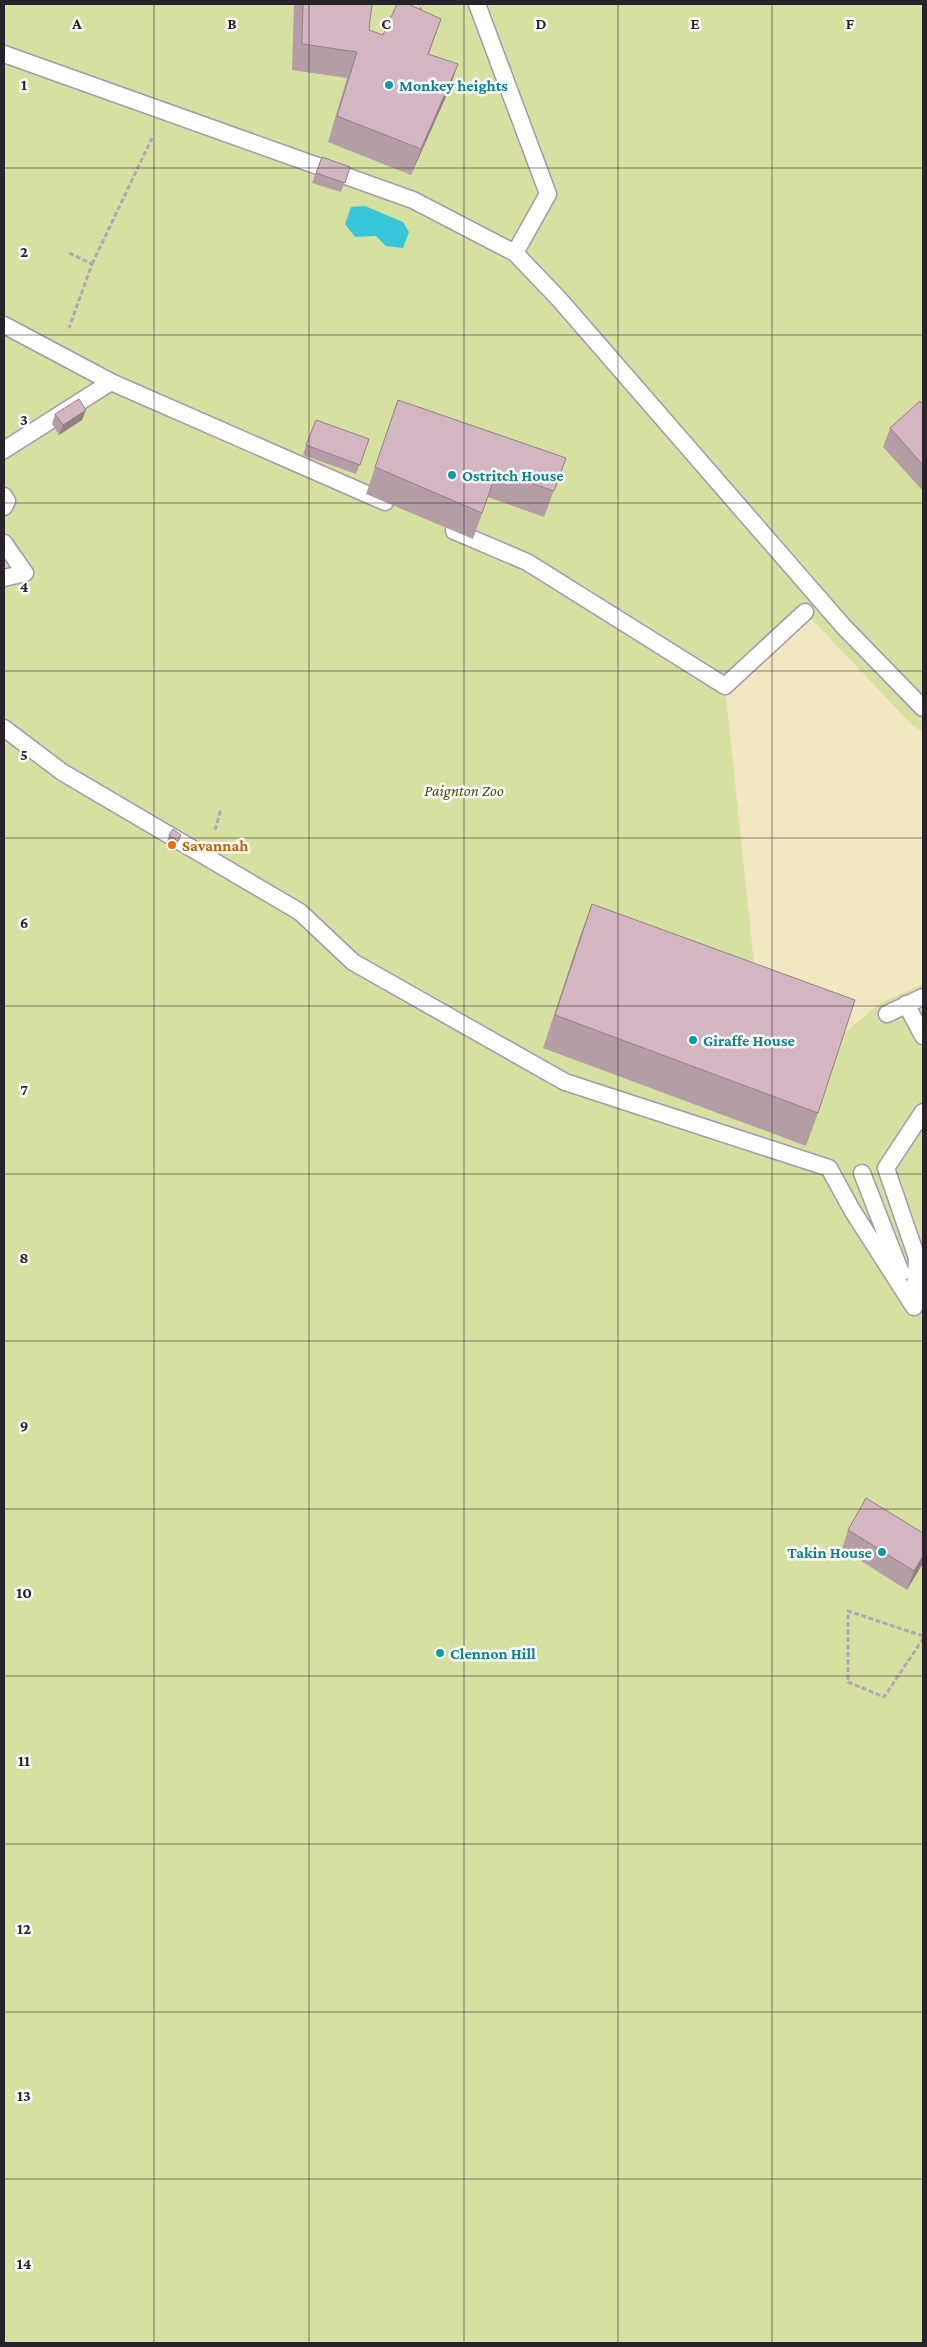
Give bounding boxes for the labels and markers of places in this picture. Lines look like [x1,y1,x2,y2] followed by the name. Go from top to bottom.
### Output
[399,77,508,94] place label: Monkey heights
[383,79,395,91] marker: Monkey heights
[462,467,564,484] place label: Ostritch House
[446,469,458,481] marker: Ostritch House
[182,837,248,854] place label: Savannah
[166,839,178,851] marker: Savannah
[703,1032,795,1049] place label: Giraffe House
[687,1034,699,1046] marker: Giraffe House
[787,1544,873,1561] place label: Takin House
[876,1546,888,1558] marker: Takin House
[450,1645,536,1662] place label: Clennon Hill
[434,1647,446,1659] marker: Clennon Hill

